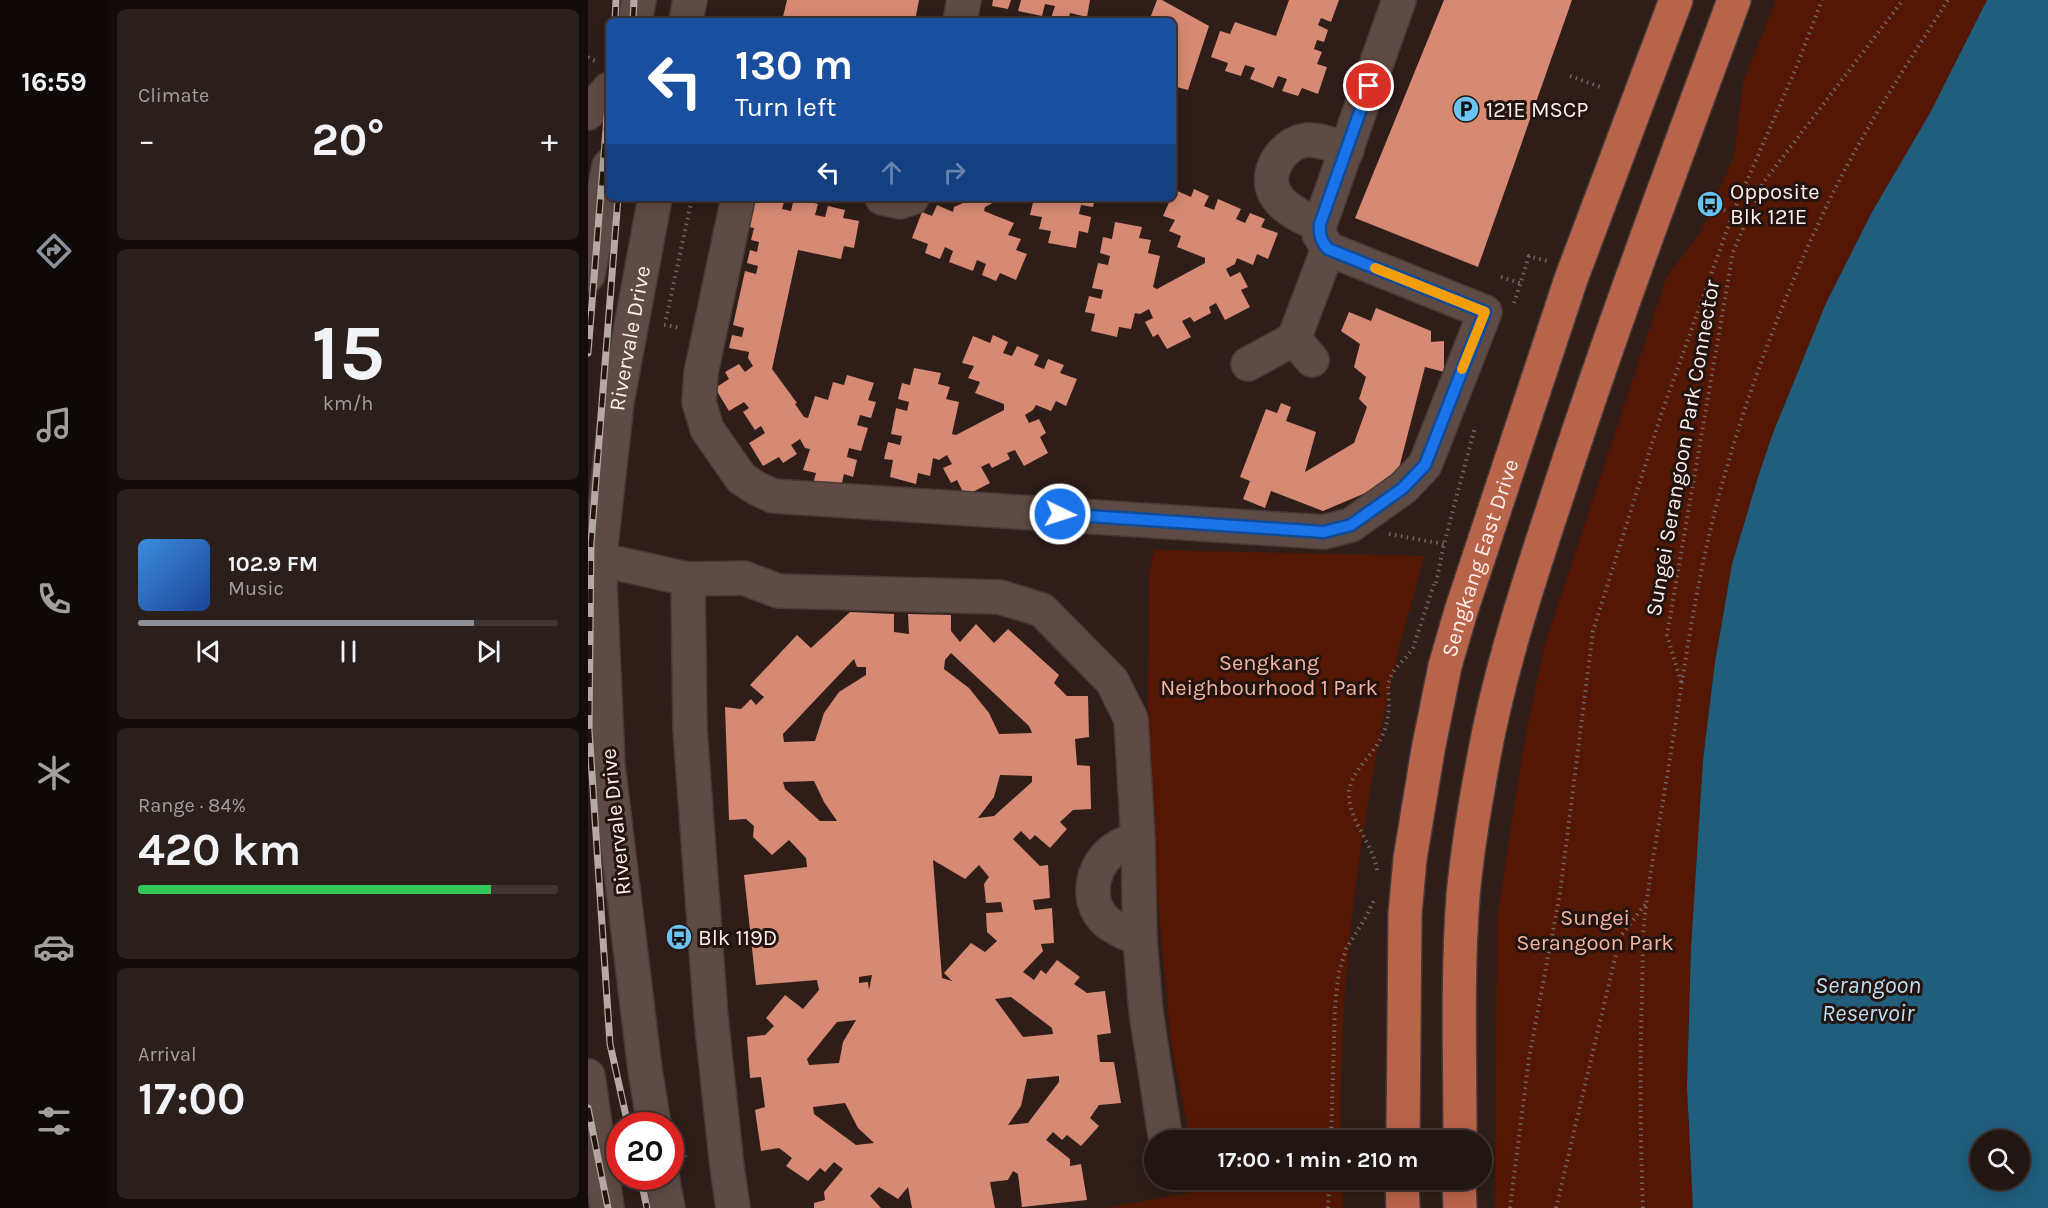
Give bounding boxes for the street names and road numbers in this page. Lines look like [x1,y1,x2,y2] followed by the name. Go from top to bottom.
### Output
[604,263,656,413] street label: Rivervale Drive
[1641,278,1725,618] street label: Sungei Serangoon Park Connector
[1436,456,1525,660] street label: Sengkang East Drive
[595,747,637,897] street label: Rivervale Drive

